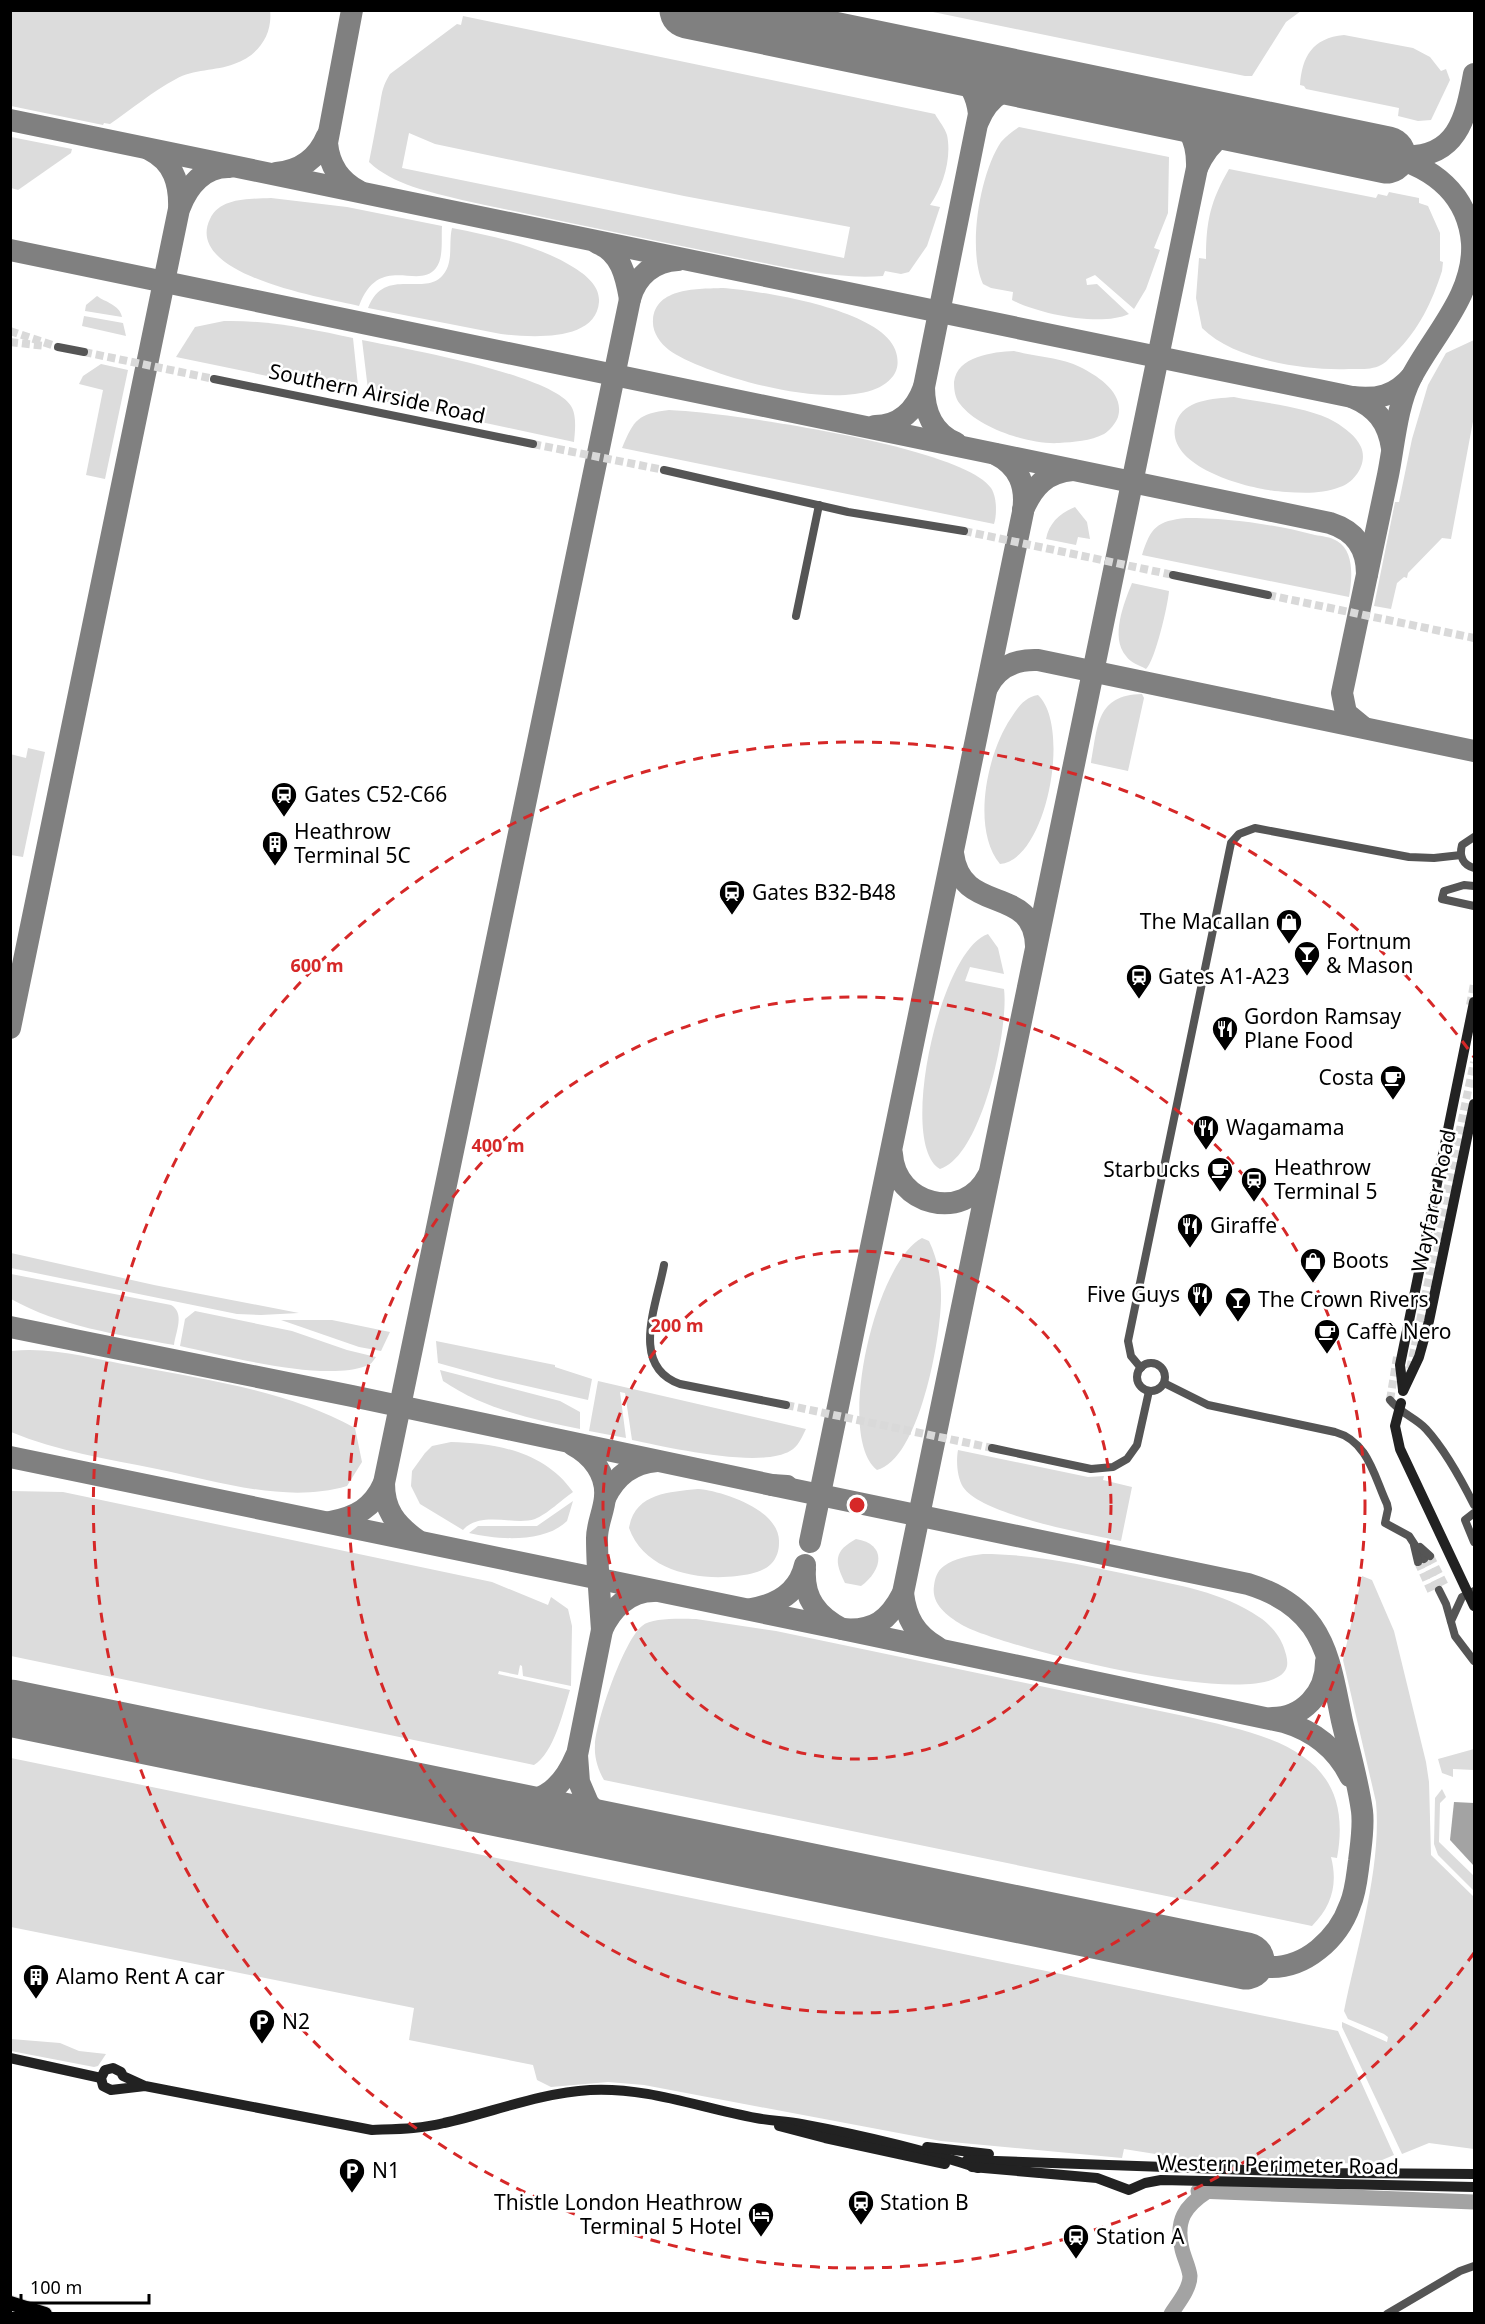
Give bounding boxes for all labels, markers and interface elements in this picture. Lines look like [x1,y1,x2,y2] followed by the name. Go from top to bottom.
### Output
[267,356,488,430] street label: Southern Airside Road
[269,780,299,818] station icon: Gates C52-C66
[304,780,447,808] place label: Gates C52-C66
[294,817,411,869] place label: Heathrow Terminal 5C
[260,829,290,867] building icon: Heathrow Terminal 5C
[717,878,747,916] station icon: Gates B32-B48
[752,878,896,906] place label: Gates B32-B48
[1140,907,1270,935] place label: The Macallan
[1274,907,1304,945] shop icon: The Macallan
[1326,927,1413,979] place label: Fortnum & Mason
[1292,939,1322,977] bar icon: Fortnum & Mason
[290,953,344,977] text: 600 m
[1124,962,1154,1000] station icon: Gates A1-A23
[1158,962,1290,990] place label: Gates A1-A23
[1244,1002,1402,1054] place label: Gordon Ramsay Plane Food
[1210,1014,1240,1052] restaurant icon: Gordon Ramsay Plane Food
[1319,1063,1374,1091] place label: Costa
[1378,1063,1408,1101] cafe icon: Costa
[1191,1113,1221,1151] restaurant icon: Wagamama
[1226,1113,1344,1141] place label: Wagamama
[1404,1127,1462,1275] street label: Wayfarer Road
[471,1133,525,1157] text: 400 m
[1274,1153,1377,1205] place label: Heathrow Terminal 5
[1103,1155,1200,1183] place label: Starbucks
[1205,1155,1235,1193] cafe icon: Starbucks
[1239,1165,1269,1203] station icon: Heathrow Terminal 5
[1175,1211,1205,1249] restaurant icon: Giraffe
[1210,1211,1277,1239] place label: Giraffe
[1298,1246,1328,1284] shop icon: Boots
[1332,1246,1389,1274] place label: Boots
[1087,1280,1180,1308] place label: Five Guys
[1185,1280,1215,1318] restaurant icon: Five Guys
[1223,1285,1253,1323] bar icon: The Crown Rivers
[1258,1285,1428,1313] place label: The Crown Rivers
[650,1313,704,1337] text: 200 m
[1312,1317,1342,1355] cafe icon: Caffè Nero
[1346,1317,1452,1345] place label: Caffè Nero
[847,1495,867,1515] centre of rings
[21,1962,51,2000] building icon: Alamo Rent A car
[56,1962,225,1990] place label: Alamo Rent A car
[247,2007,277,2045] parking icon: N2
[282,2007,310,2035] place label: N2
[1157,2148,1399,2180] street label: Western Perimeter Road
[337,2156,367,2194] parking icon: N1
[372,2156,400,2184] place label: N1
[494,2188,742,2240] place label: Thistle London Heathrow Terminal 5 Hotel
[846,2188,876,2226] station icon: Station B
[880,2188,969,2216] place label: Station B
[746,2200,776,2238] hotel icon: Thistle London Heathrow Terminal 5 Hotel
[1061,2222,1091,2260] station icon: Station A
[1096,2222,1185,2250] place label: Station A
[21,2267,148,2305] scale bar
[30,2275,82,2299] text: 100 m

